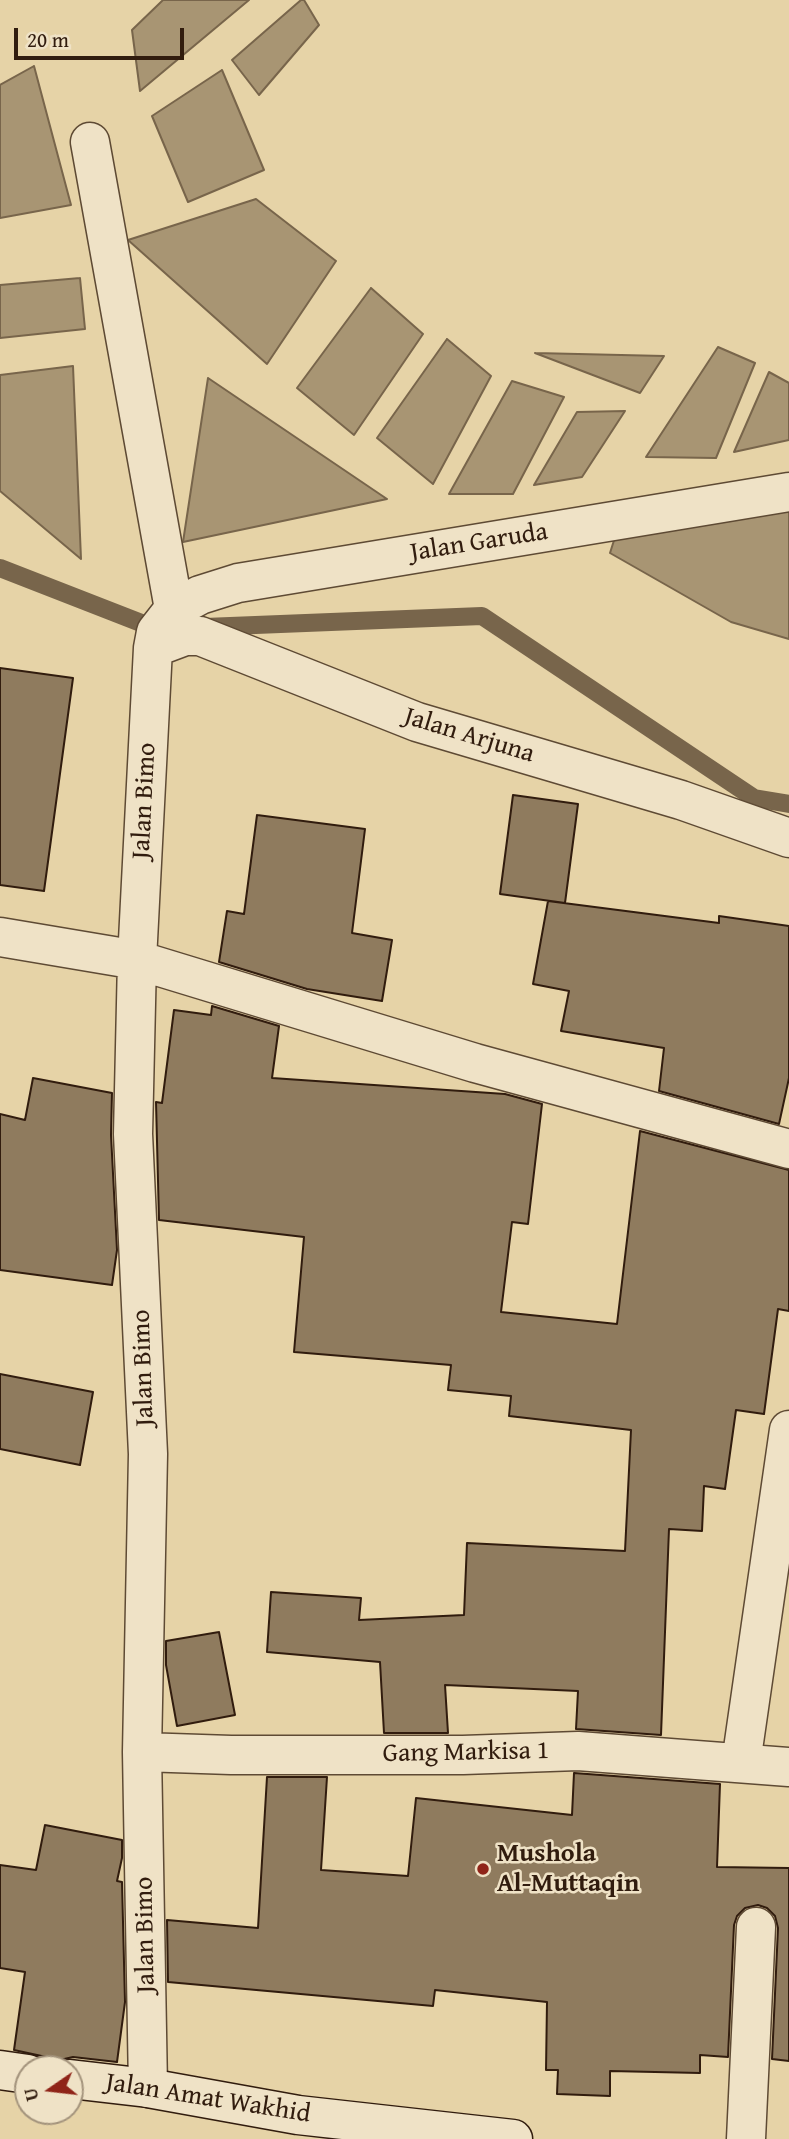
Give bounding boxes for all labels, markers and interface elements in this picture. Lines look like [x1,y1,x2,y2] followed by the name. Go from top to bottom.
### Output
[18,14,187,58] scale bar
[27,24,69,55] text: 20 m
[408,517,550,569] street label: Jalan Garuda
[400,701,538,771] street label: Jalan Arjuna
[126,742,164,860] street label: Jalan Bimo
[126,1309,162,1427] street label: Jalan Bimo
[382,1736,550,1770] street label: Gang Markisa 1
[497,1838,639,1899] place label: Mushola Al-Muttaqin
[475,1861,491,1877] marker: Mushola Al-Muttaqin
[129,1876,163,1994] street label: Jalan Bimo
[14,2055,84,2125] north arrow
[103,2067,313,2131] street label: Jalan Amat Wakhid
[15,2085,46,2104] text: U

